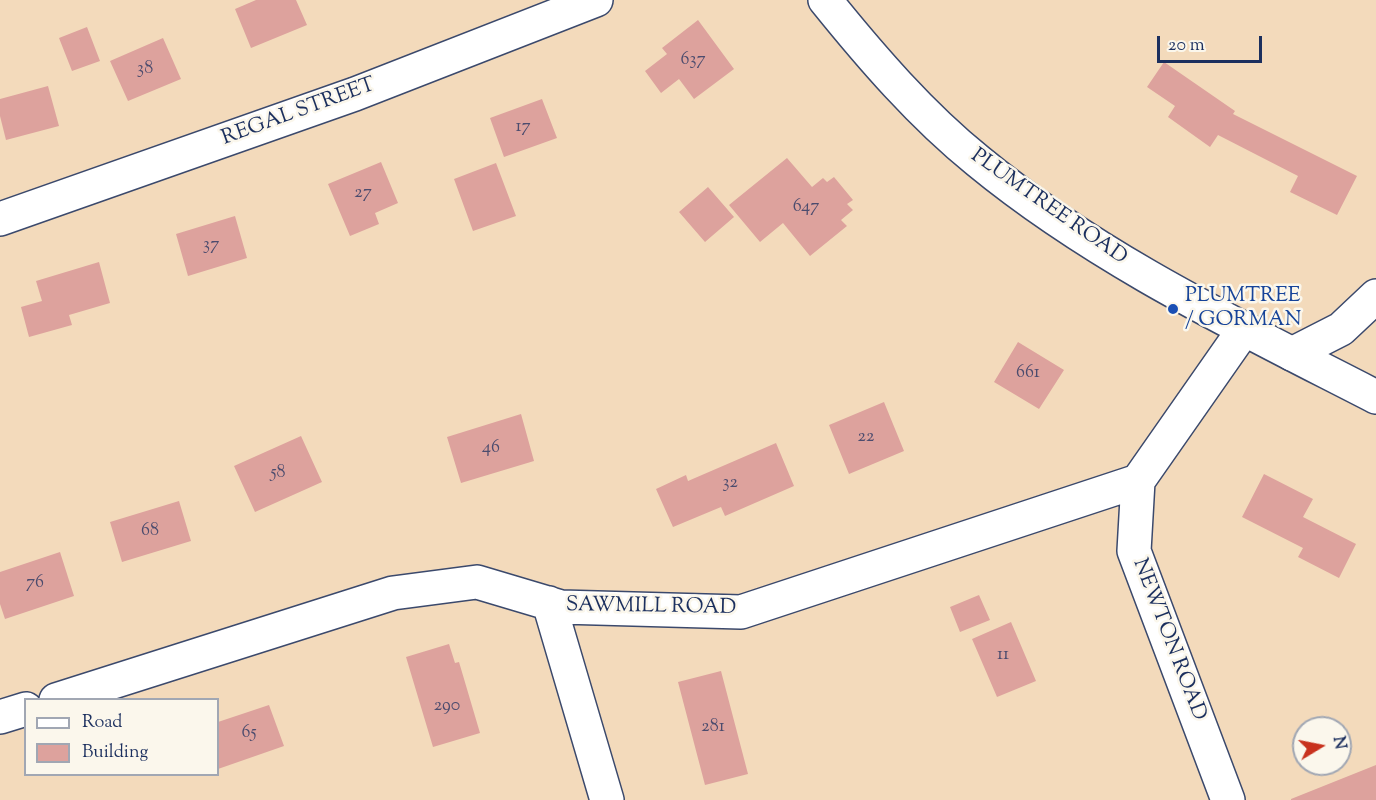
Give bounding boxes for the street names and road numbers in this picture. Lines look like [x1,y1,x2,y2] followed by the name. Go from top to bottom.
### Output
[219,74,379,152] street label: REGAL STREET
[965,145,1131,271] street label: PLUMTREE ROAD
[1126,555,1210,725] street label: NEWTON ROAD
[566,594,736,622] street label: SAWMILL ROAD

